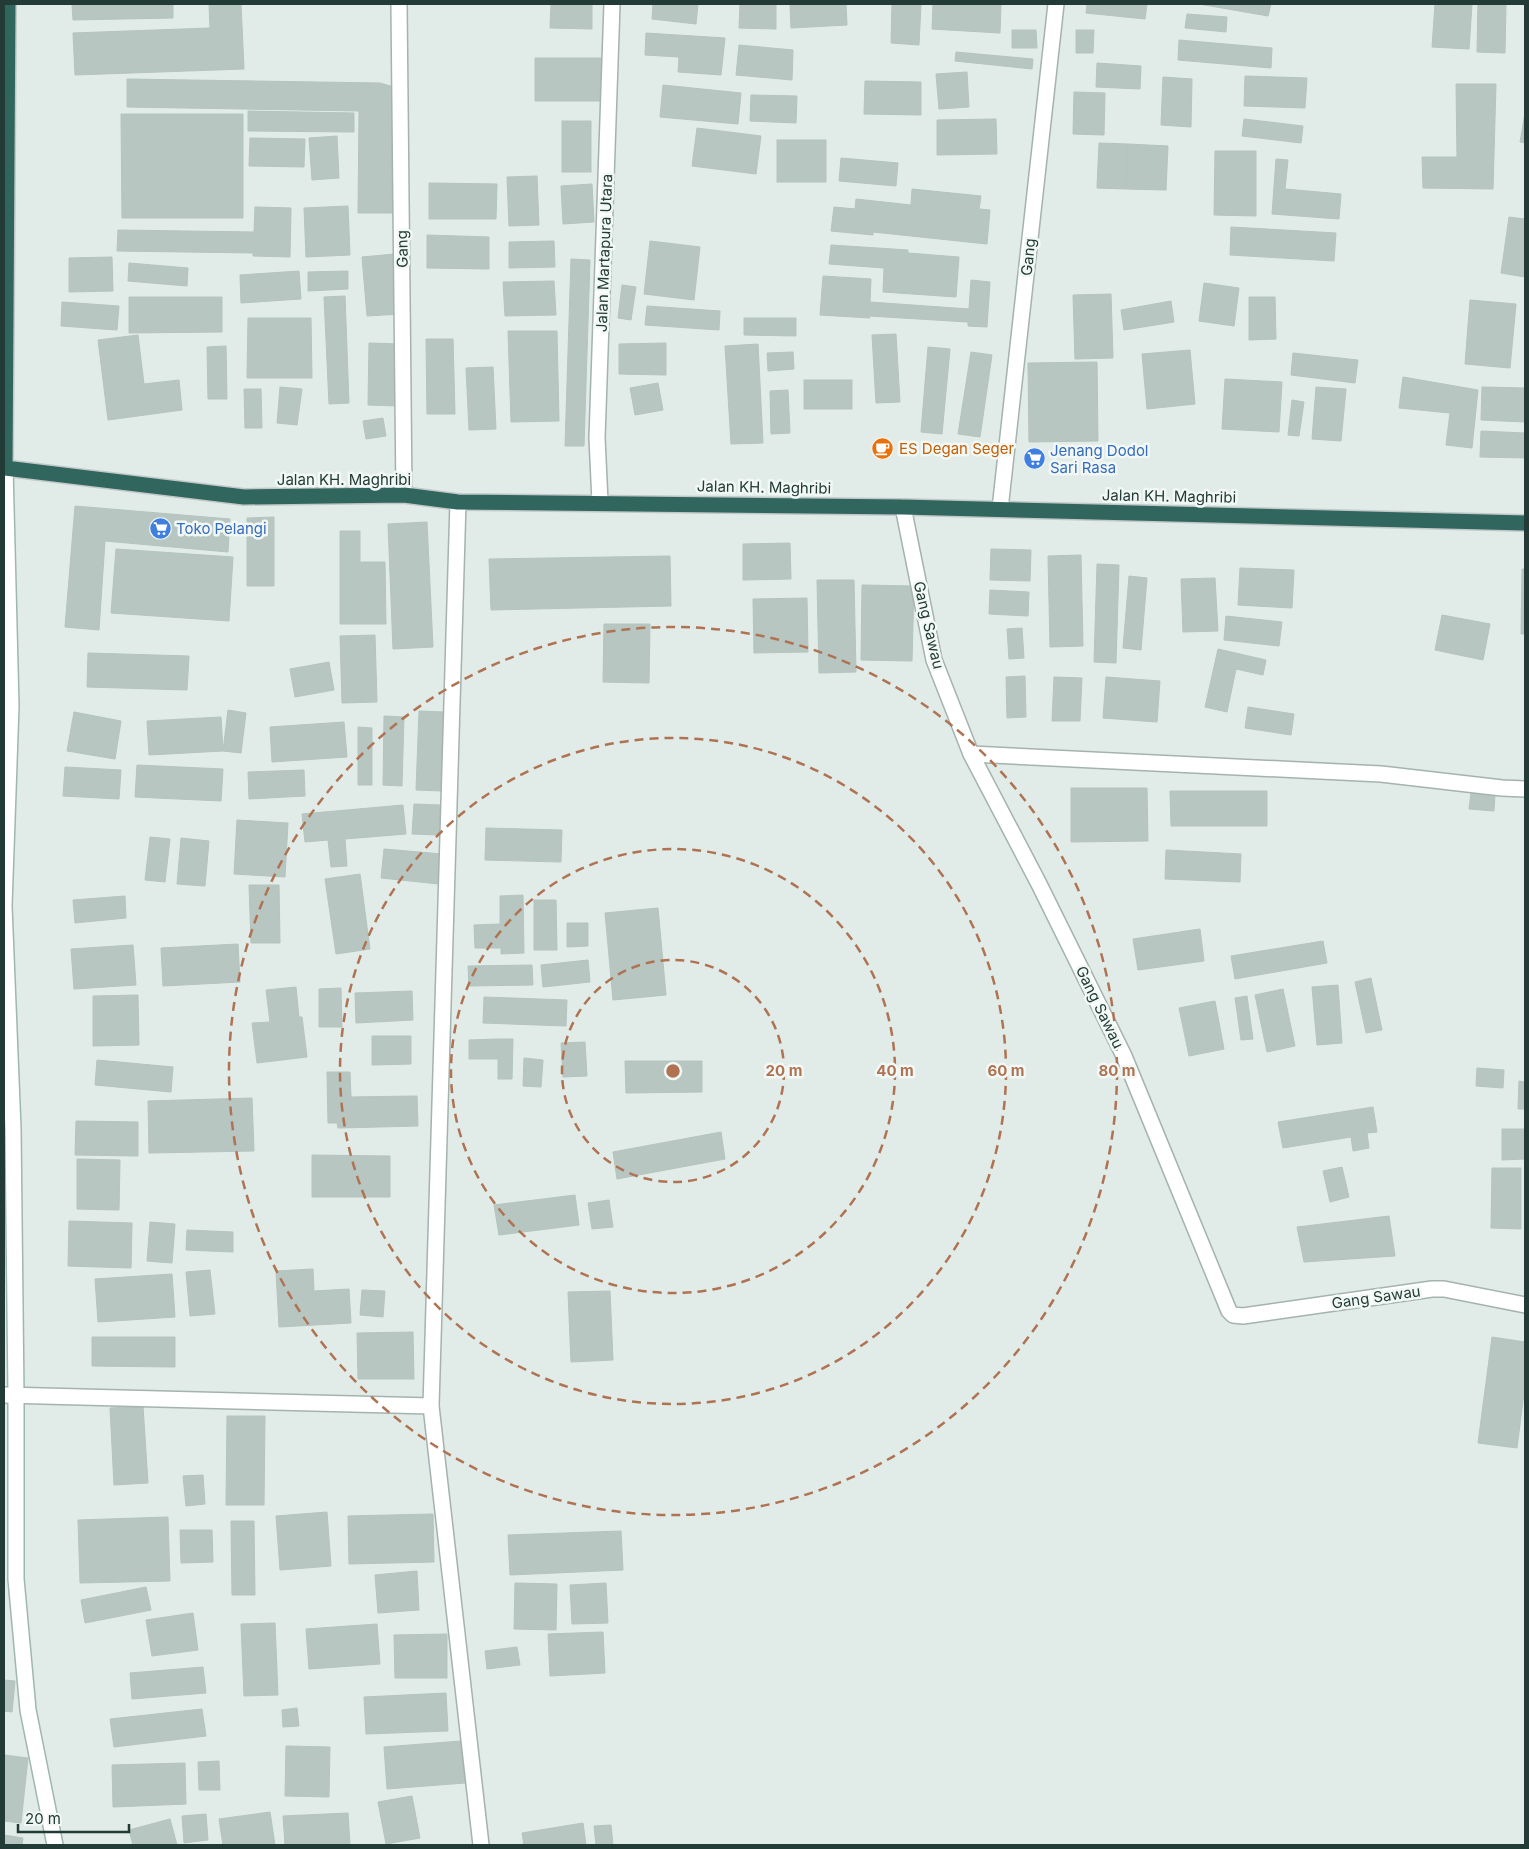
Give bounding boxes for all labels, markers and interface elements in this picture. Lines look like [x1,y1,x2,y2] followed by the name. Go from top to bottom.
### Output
[592,174,616,332] street label: Jalan Martapura Utara
[392,230,412,268] street label: Gang
[1017,237,1039,277] street label: Gang
[871,436,895,460] cafe icon: ES Degan Seger
[899,439,1014,458] place label: ES Degan Seger
[1050,441,1149,477] place label: Jenang Dodol Sari Rasa
[1022,447,1046,471] supermarket icon: Jenang Dodol Sari Rasa
[277,470,411,489] street label: Jalan KH. Maghribi
[697,476,831,498] street label: Jalan KH. Maghribi
[1102,485,1236,507] street label: Jalan KH. Maghribi
[148,516,172,540] supermarket icon: Toko Pelangi
[176,519,267,538] place label: Toko Pelangi
[910,579,948,671] street label: Gang Sawau
[1072,963,1128,1051] street label: Gang Sawau
[766,1061,802,1080] text: 20 m
[876,1061,914,1080] text: 40 m
[987,1061,1025,1080] text: 60 m
[1098,1061,1136,1080] text: 80 m
[664,1062,682,1080] centre of rings
[1330,1281,1422,1313] street label: Gang Sawau
[18,1802,129,1834] scale bar
[25,1809,61,1828] text: 20 m

